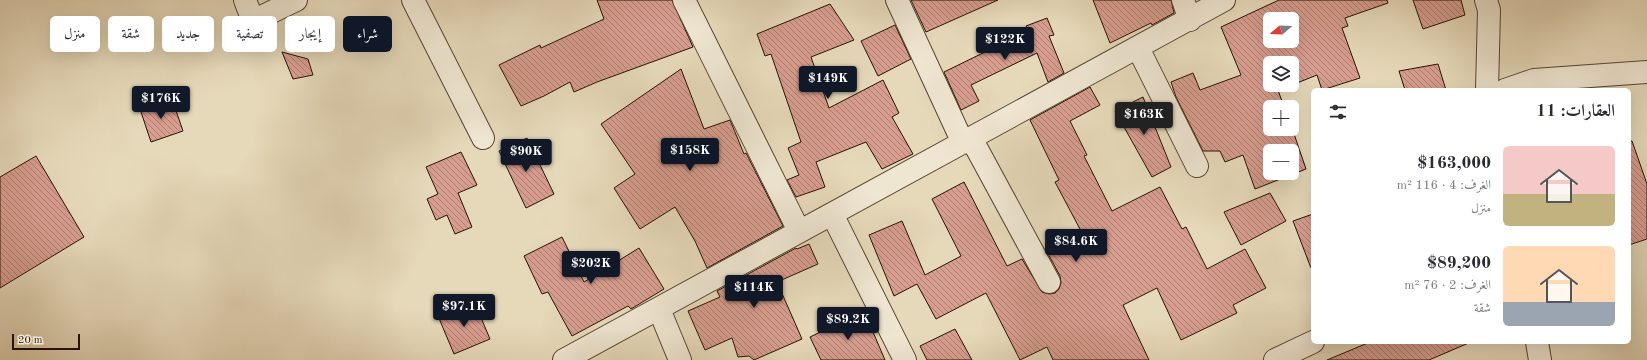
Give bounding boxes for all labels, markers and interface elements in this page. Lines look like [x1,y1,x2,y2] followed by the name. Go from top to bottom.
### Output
[1263,12,1299,48] north arrow
[1263,12,1299,180] map controls
[50,16,100,52] chip: منزل
[108,16,154,52] chip: شقة
[162,16,214,52] chip: جديد
[222,16,277,52] chip: تصفية
[285,16,335,52] chip: إيجار
[343,16,392,52] chip: شراء
[977,27,1033,61] pin: $122K
[985,33,1025,46] text: $122K
[1263,56,1299,92] button: layers
[800,66,856,100] pin: $149K
[808,72,848,85] text: $149K
[133,86,189,120] pin: $176K
[141,92,181,105] text: $176K
[1263,100,1299,136] button: +
[1327,101,1349,123] icon: filters
[1116,102,1172,136] pin: $163K
[1536,103,1615,120] text: العقارات: 11
[1124,108,1164,121] text: $163K
[662,138,718,172] pin: $158K
[502,139,550,173] pin: $90K
[670,144,710,157] text: $158K
[1263,144,1299,180] button: −
[510,145,542,158] text: $90K
[1417,155,1491,172] text: $163,000
[1535,162,1583,210] icon: home
[1397,179,1491,192] text: الغرف: 4 · 116 m²
[1471,202,1491,215] text: منزل
[1043,229,1109,263] pin: $84.6K
[1054,235,1098,248] text: $84.6K
[563,251,619,285] pin: $202K
[1427,255,1491,272] text: $89,200
[571,257,611,270] text: $202K
[1535,262,1583,310] icon: home
[726,275,782,309] pin: $114K
[1404,279,1491,292] text: الغرف: 2 · 76 m²
[734,281,774,294] text: $114K
[431,294,497,328] pin: $97.1K
[442,300,486,313] text: $97.1K
[1474,302,1491,315] text: شقة
[815,307,881,341] pin: $89.2K
[826,313,870,326] text: $89.2K
[12,332,80,351] scale bar
[18,335,43,346] text: 20 m

